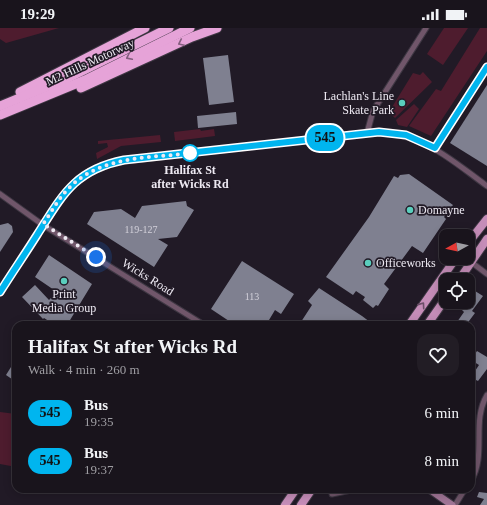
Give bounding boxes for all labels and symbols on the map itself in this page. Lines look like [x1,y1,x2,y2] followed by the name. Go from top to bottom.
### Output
[44,35,136,89] street label: M2 Hills Motorway
[178,38,185,46] one-way arrow
[126,53,134,60] one-way arrow
[324,89,394,117] place label: Lachlan's Line Skate Park
[397,98,407,108] marker: Lachlan's Line Skate Park
[302,125,348,151] line badge: 545
[181,144,199,162] marker: Halifax St after Wicks Rd
[151,163,229,191] place label: Halifax St after Wicks Rd
[418,203,465,217] place label: Domayne
[405,205,415,215] marker: Domayne
[125,224,157,235] house number: 119-127
[439,229,475,265] north arrow
[86,247,106,267] your location
[119,256,177,298] street label: Wicks Road
[376,256,436,270] place label: Officeworks
[363,258,373,268] marker: Officeworks
[59,276,69,286] marker: Print Media Group
[32,287,96,315] place label: Print Media Group
[245,291,259,302] house number: 113
[417,302,425,309] one-way arrow

